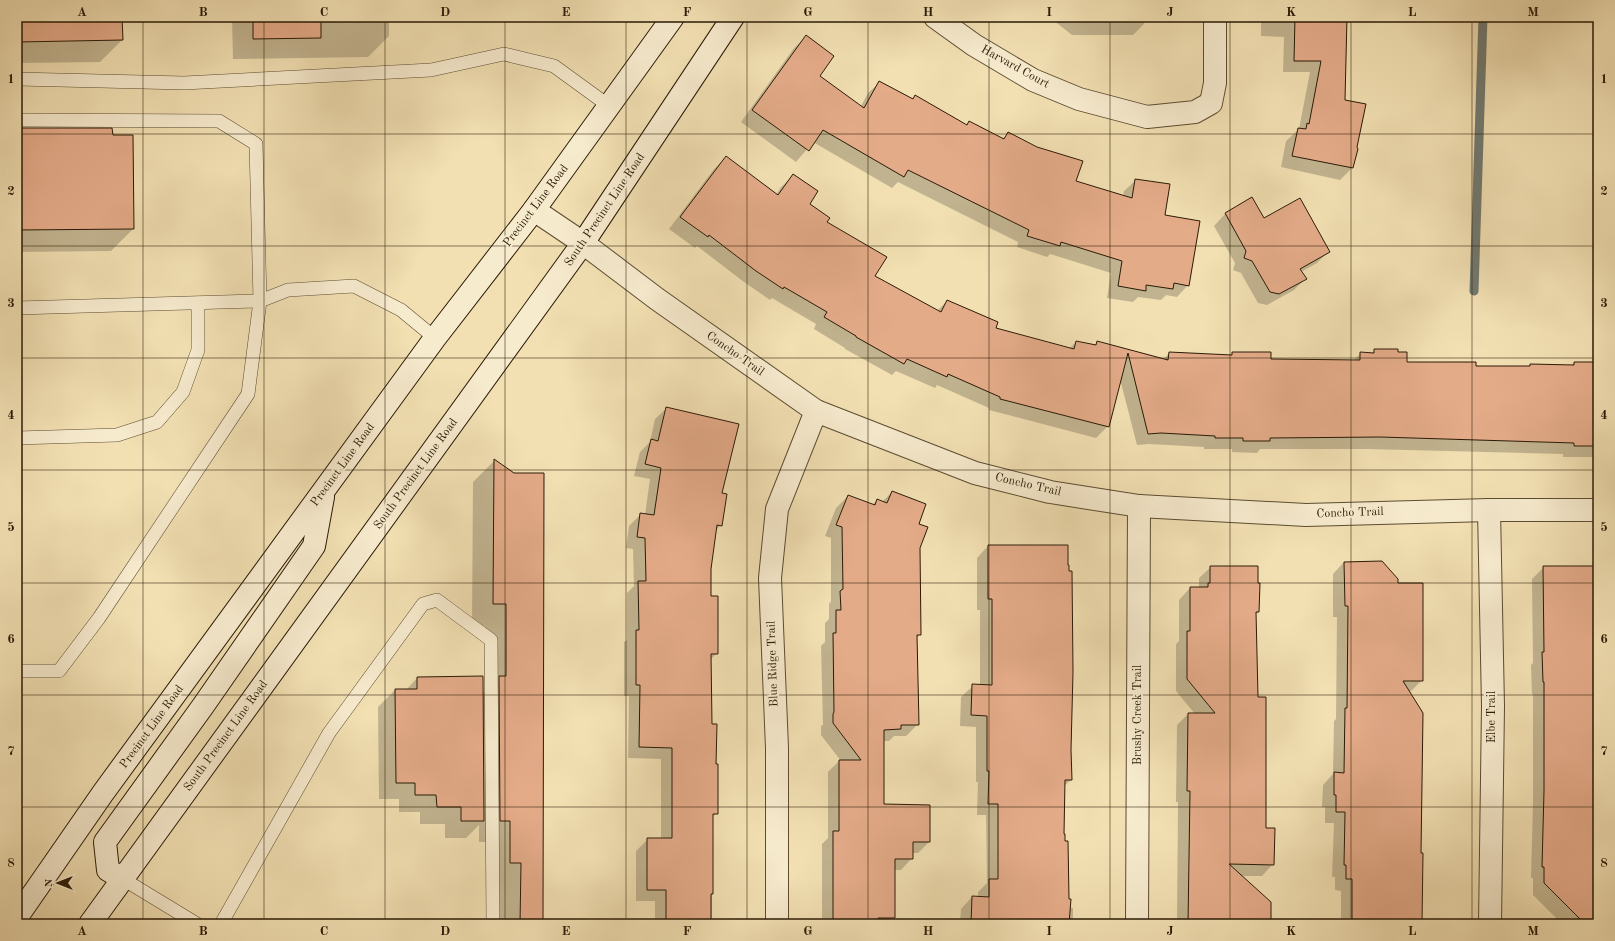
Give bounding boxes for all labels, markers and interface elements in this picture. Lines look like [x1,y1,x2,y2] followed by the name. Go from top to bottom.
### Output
[77,6,87,19] text: A
[198,6,208,19] text: B
[320,6,328,19] text: C
[440,6,450,19] text: D
[562,6,571,19] text: E
[683,6,692,19] text: F
[803,6,813,19] text: G
[923,6,934,19] text: H
[1046,6,1052,19] text: I
[1166,6,1174,19] text: J
[1286,6,1296,19] text: K
[1408,6,1417,19] text: L
[1527,6,1539,19] text: M
[979,43,1051,91] street label: Harvard Court
[7,73,15,86] text: 1
[1600,73,1608,86] text: 1
[563,151,647,269] street label: South Precinct Line Road
[501,163,571,249] street label: Precinct Line Road
[7,185,15,198] text: 2
[1600,185,1608,198] text: 2
[7,297,15,310] text: 3
[1600,297,1608,310] text: 3
[704,330,766,378] street label: Concho Trail
[7,409,15,422] text: 4
[1600,409,1608,422] text: 4
[372,416,460,532] street label: South Precinct Line Road
[309,421,377,509] street label: Precinct Line Road
[994,472,1062,498] street label: Concho Trail
[1316,506,1384,520] street label: Concho Trail
[7,521,15,534] text: 5
[1600,521,1608,534] text: 5
[765,621,781,707] street label: Blue Ridge Trail
[7,633,15,646] text: 6
[1600,633,1608,646] text: 6
[1132,665,1144,765] street label: Brushy Creek Trail
[182,678,270,794] street label: South Precinct Line Road
[118,683,186,771] street label: Precinct Line Road
[1486,691,1498,743] street label: Elbe Trail
[7,745,15,758] text: 7
[1600,745,1608,758] text: 7
[7,857,15,870] text: 8
[1600,857,1608,870] text: 8
[38,863,78,903] north arrow
[44,878,55,887] text: N
[77,925,87,938] text: A
[198,925,208,938] text: B
[320,925,328,938] text: C
[440,925,450,938] text: D
[562,925,571,938] text: E
[683,925,692,938] text: F
[803,925,813,938] text: G
[923,925,934,938] text: H
[1046,925,1052,938] text: I
[1166,925,1174,938] text: J
[1286,925,1296,938] text: K
[1408,925,1417,938] text: L
[1527,925,1539,938] text: M

